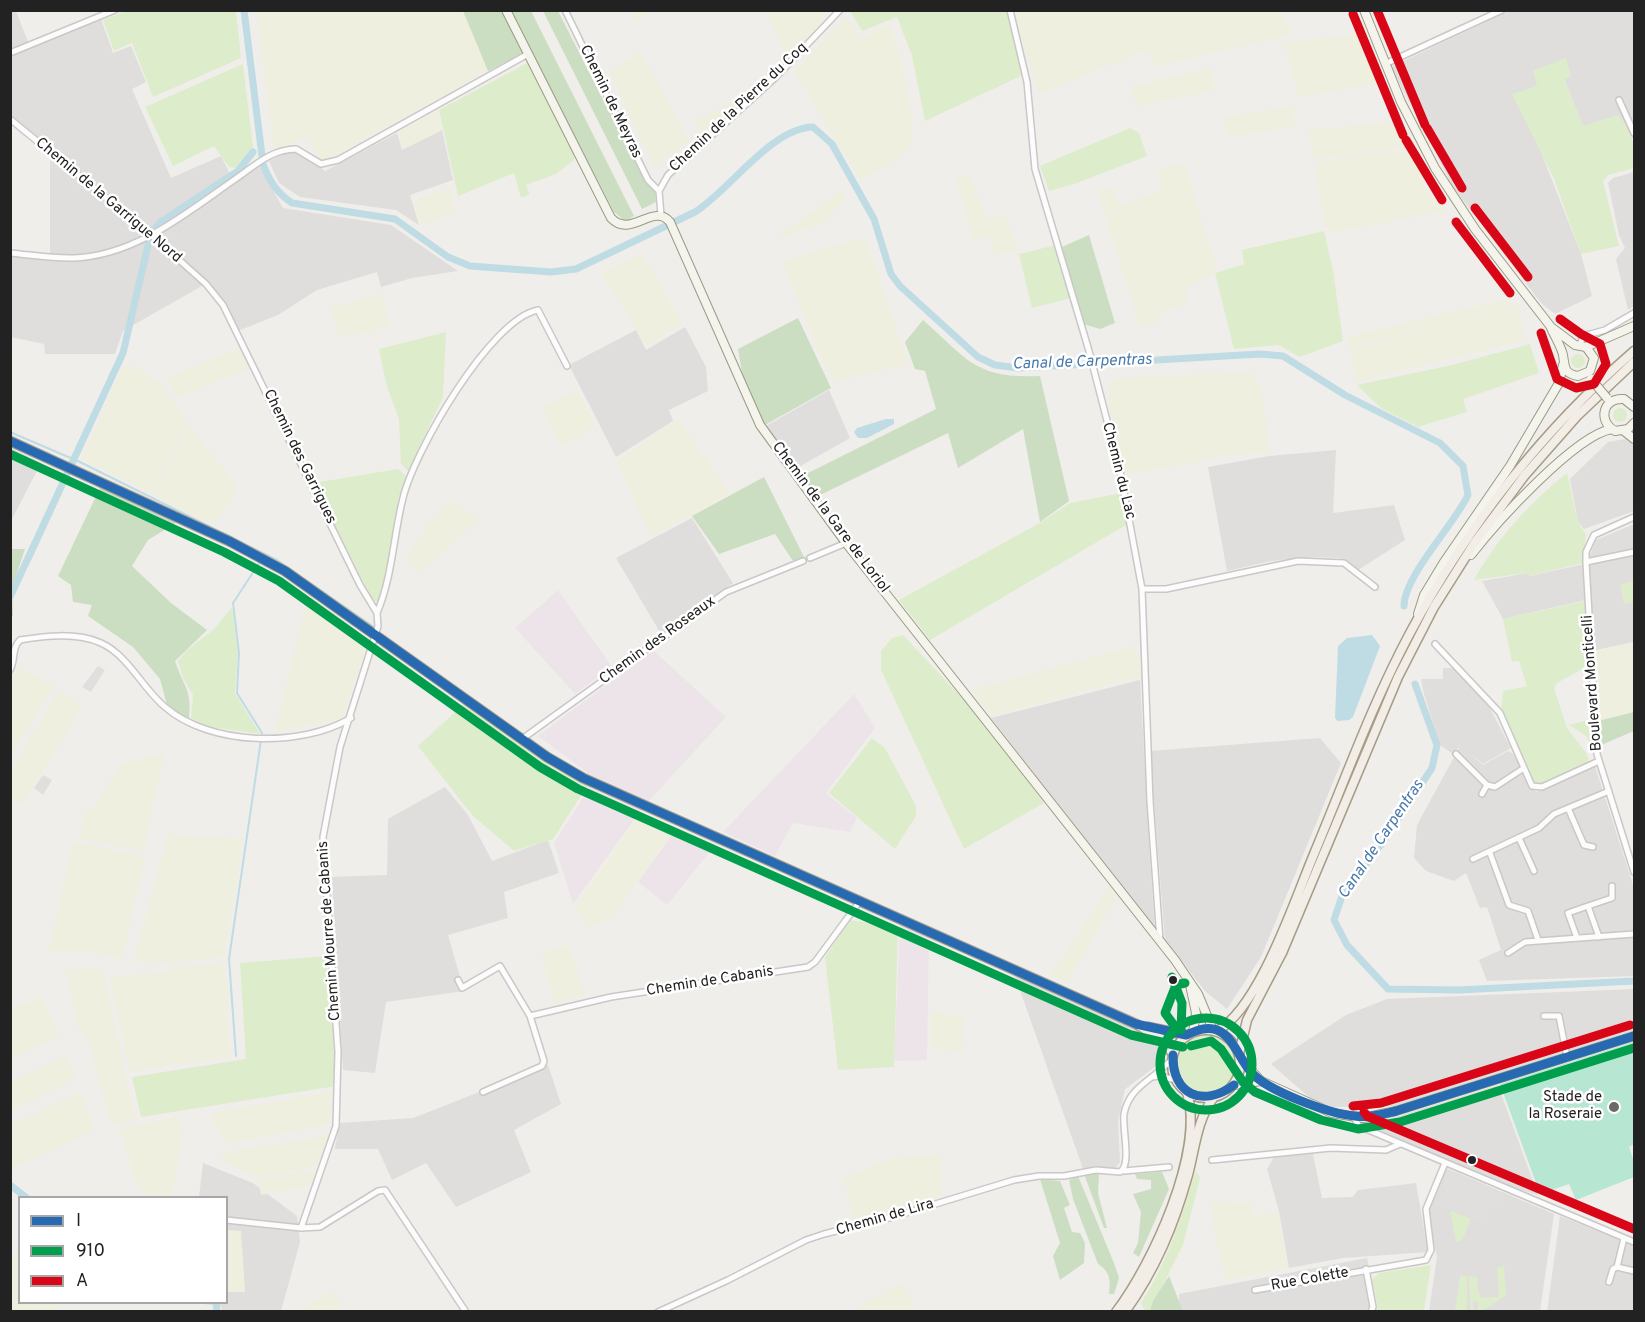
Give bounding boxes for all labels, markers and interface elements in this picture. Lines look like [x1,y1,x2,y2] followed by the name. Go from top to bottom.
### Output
[666,39,812,177] street label: Chemin de la Pierre du Coq
[575,43,645,161] street label: Chemin de Meyras
[31,135,185,267] street label: Chemin de la Garrigue Nord
[1012,351,1152,375] water label: Canal de Carpentras
[259,387,339,527] street label: Chemin des Garrigues
[1097,421,1139,521] street label: Chemin du Lac
[767,439,893,597] street label: Chemin de la Gare de Loriol
[597,593,719,689] street label: Chemin des Roseaux
[1579,614,1607,752] street label: Boulevard Monticelli
[1335,777,1429,903] water label: Canal de Carpentras
[315,840,345,1022] street label: Chemin Mourre de Cabanis
[645,963,775,1001] street label: Chemin de Cabanis
[1167,974,1179,986] unlabelled marker
[1528,1089,1602,1124] place label: Stade de la Roseraie
[1607,1100,1621,1114] marker: Stade de la Roseraie
[1466,1154,1478,1166] unlabelled marker
[834,1195,936,1241] street label: Chemin de Lira
[18,1196,228,1304] legend
[76,1210,81,1233] text: I
[76,1240,105,1263] text: 910
[1270,1264,1350,1296] street label: Rue Colette
[76,1270,88,1293] text: A

